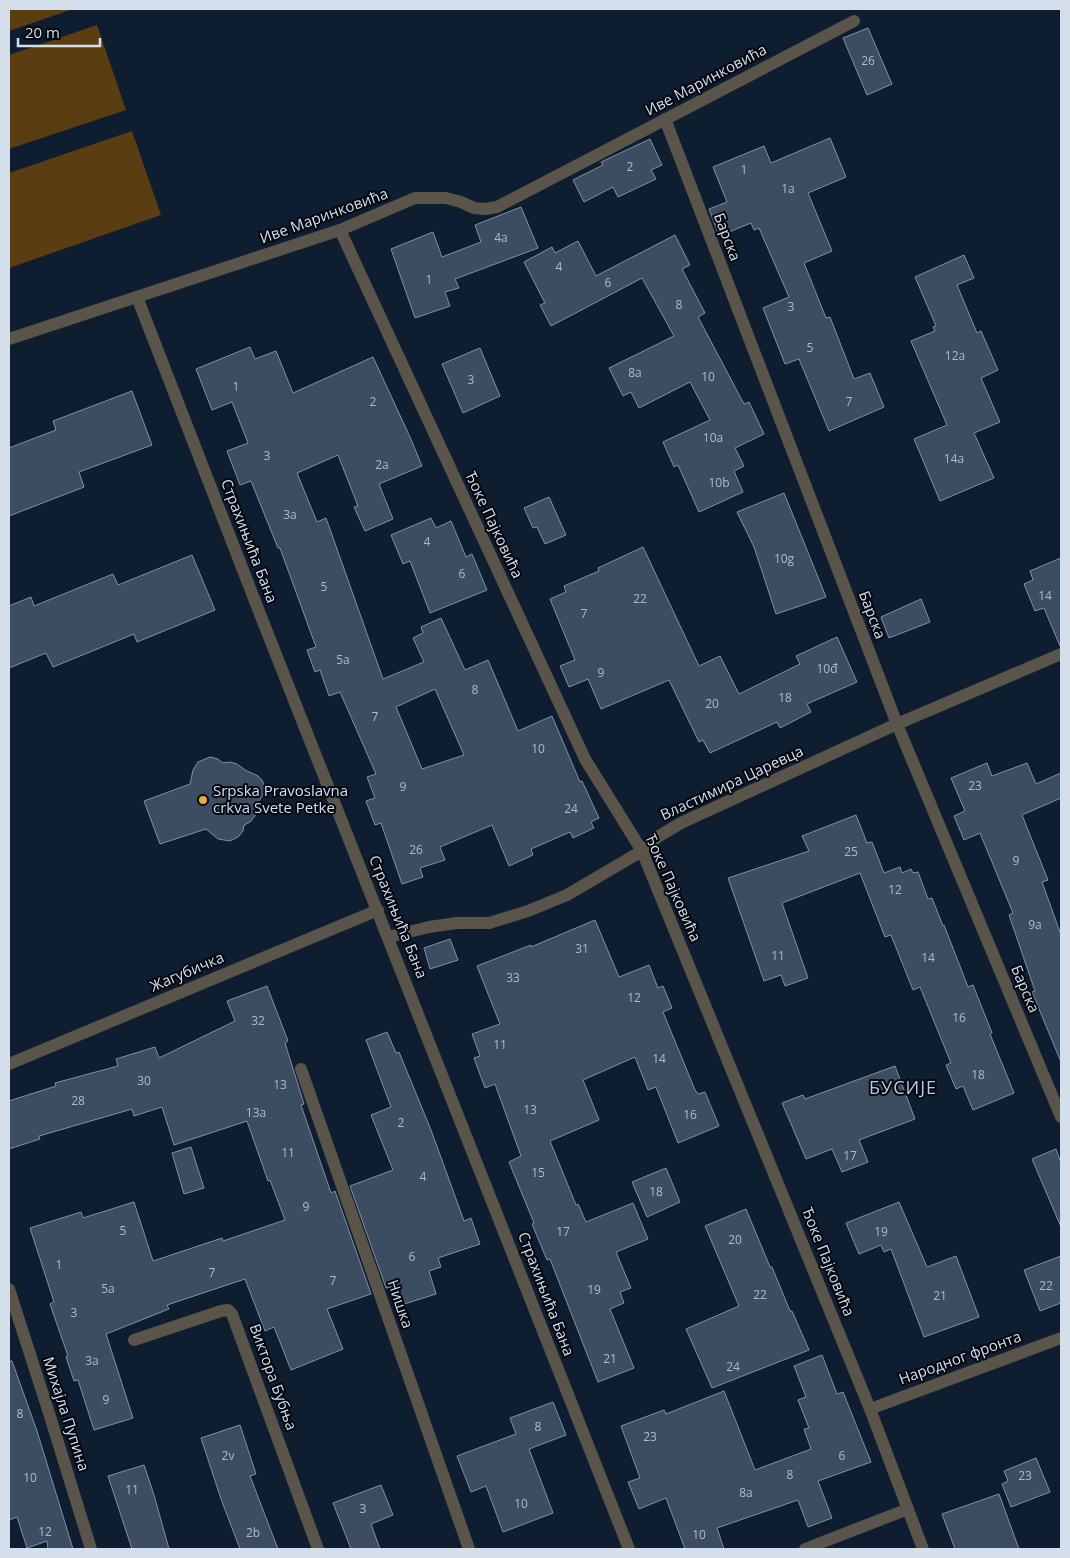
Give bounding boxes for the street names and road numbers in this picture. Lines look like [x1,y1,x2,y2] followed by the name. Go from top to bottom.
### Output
[641,39,770,120] street label: Иве Маринковића
[257,183,390,248] street label: Иве Маринковића
[710,210,746,264] street label: Барска
[461,468,528,581] street label: Ђоке Пајковића
[217,476,283,605] street label: Страхињића Бана
[855,588,891,642] street label: Барска
[657,740,806,824] street label: Властимира Царевца
[641,831,707,944] street label: Ђоке Пајковића
[365,852,433,981] street label: Страхињића Бана
[147,947,227,996] street label: Жагубичка
[1007,962,1045,1016] street label: Барска
[798,1204,860,1319] street label: Ђоке Пајковића
[514,1229,580,1358] street label: Страхињића Бана
[383,1277,419,1331] street label: Нишка
[245,1321,302,1433] street label: Виктора Бубња
[896,1326,1024,1389] street label: Народног фронта
[39,1354,95,1473] street label: Михајла Пупина

